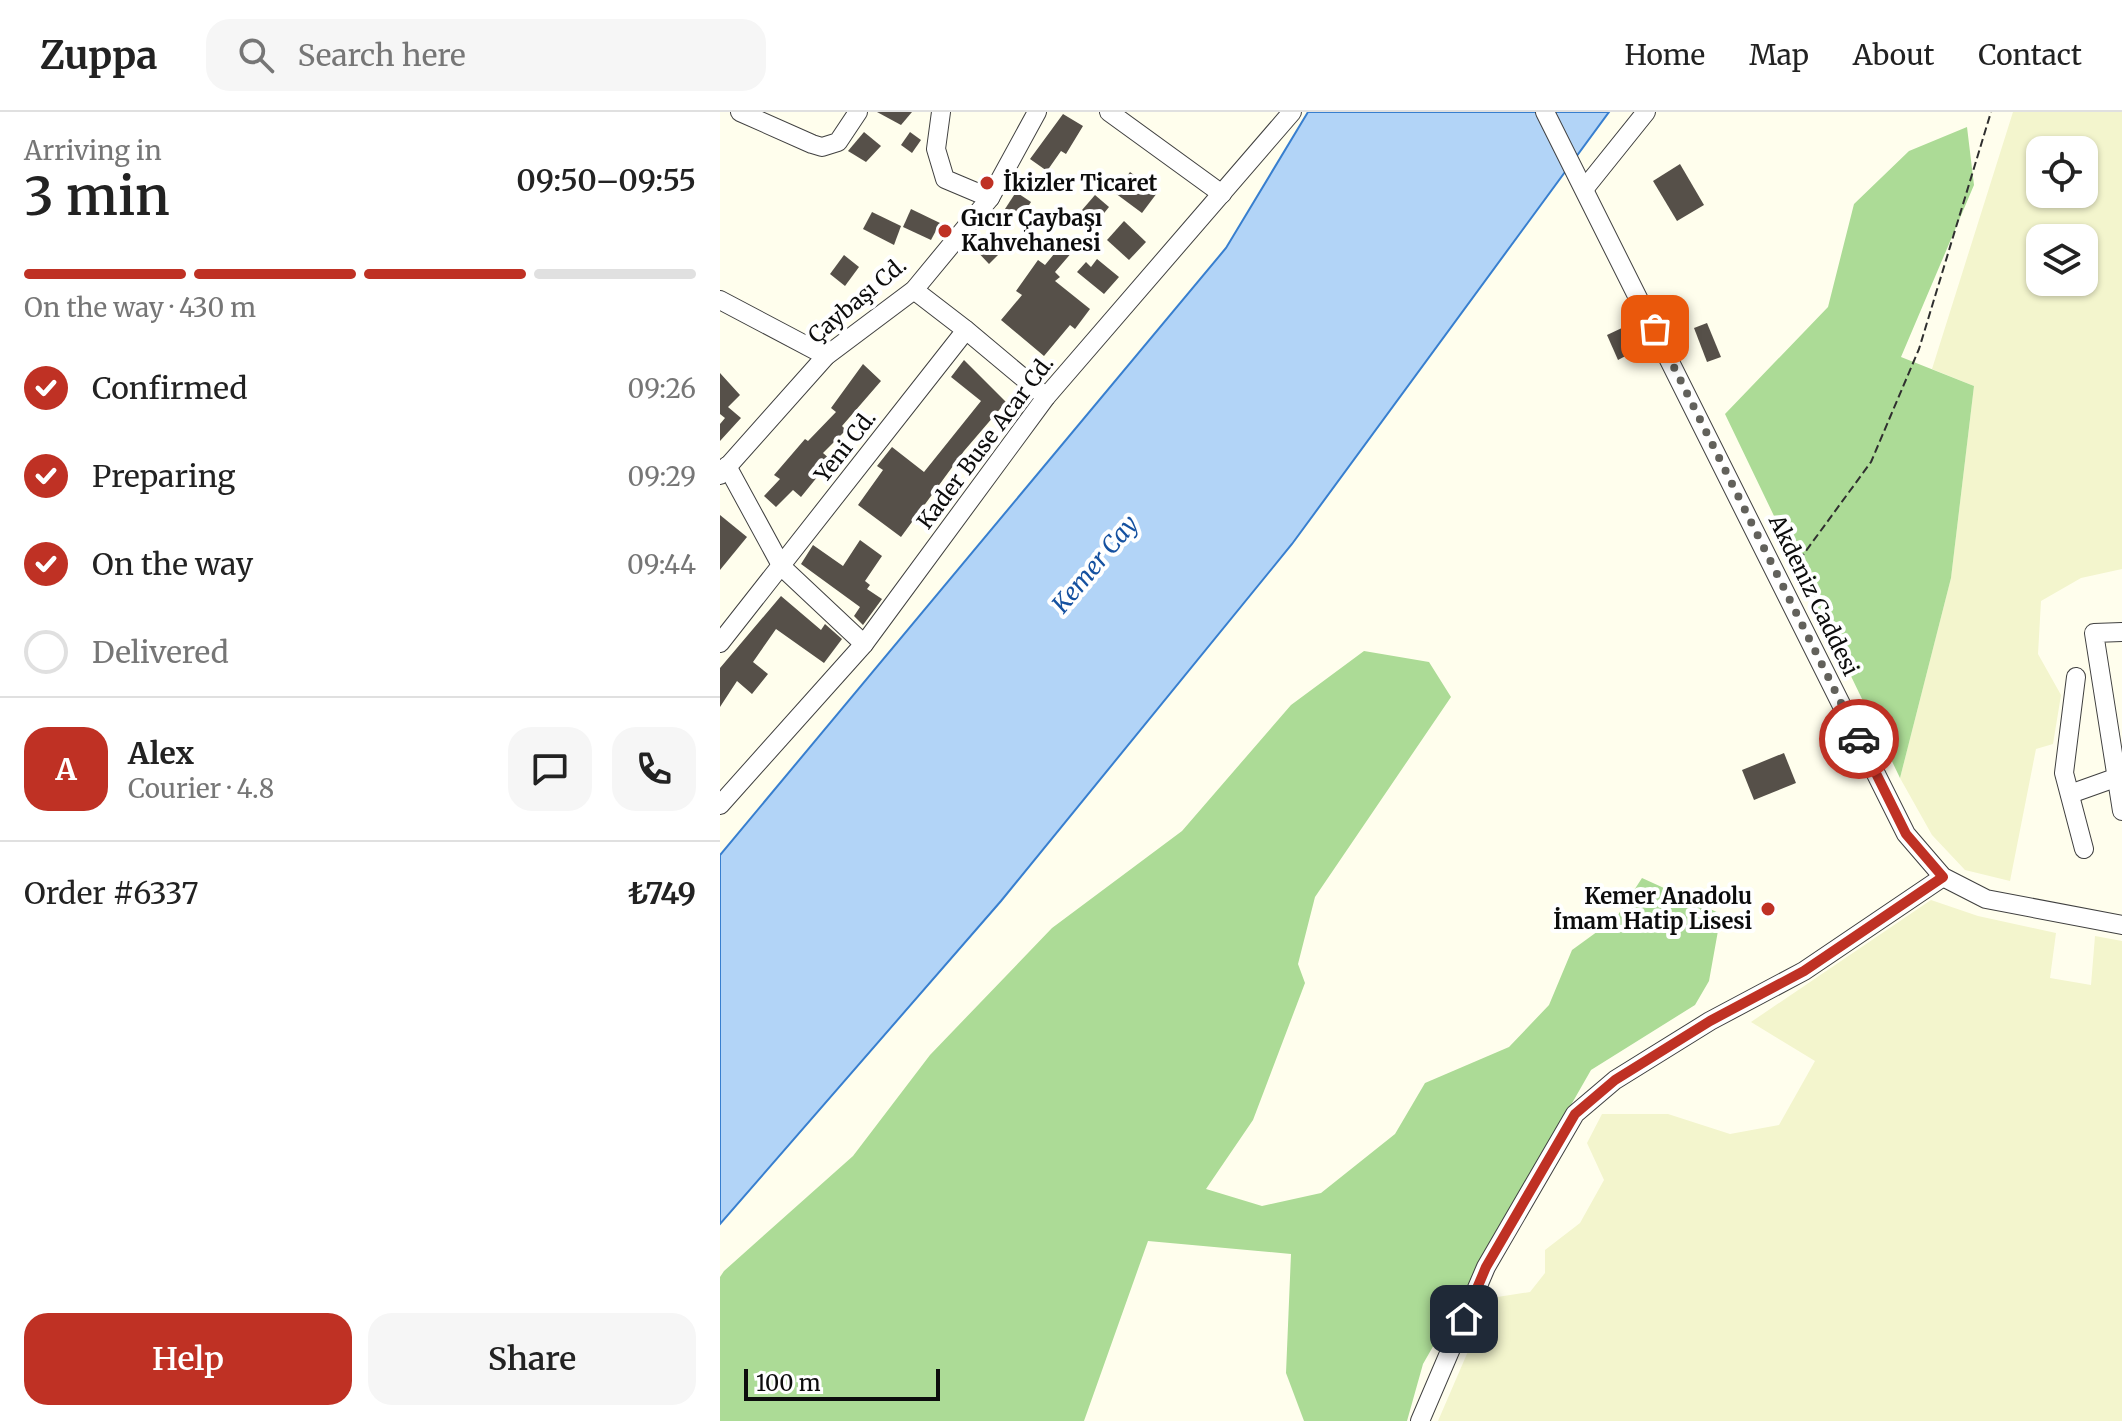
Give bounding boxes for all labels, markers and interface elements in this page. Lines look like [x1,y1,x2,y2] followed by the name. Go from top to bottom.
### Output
[206,19,766,91] search box
[40,32,158,79] text: Zuppa
[234,33,278,77] icon: search
[298,36,466,74] text: Search here
[1624,37,1705,73] text: Home
[1749,37,1809,73] text: Map
[1853,37,1934,73] text: About
[1978,37,2082,73] text: Contact
[24,134,162,167] text: Arriving in
[2026,136,2098,296] map controls
[2026,136,2098,208] button: locate
[516,161,696,199] text: 09:50–09:55
[24,164,170,229] text: 3 min
[1003,169,1158,197] place label: İkizler Ticaret
[978,174,996,192] marker: İkizler Ticaret
[961,204,1102,257] place label: Gıcır Çaybaşı Kahvehanesi
[936,222,954,240] marker: Gıcır Çaybaşı Kahvehanesi
[2026,224,2098,296] button: layers
[802,251,912,349] street label: Çaybaşı Cd.
[24,291,256,324] text: On the way · 430 m
[1621,295,1689,363] pin
[1633,307,1677,351] icon: bag
[911,350,1059,534] street label: Kader Buse Acar Cd.
[24,366,68,410] icon: check
[92,369,247,407] text: Confirmed
[628,372,696,405] text: 09:26
[808,404,882,488] street label: Yeni Cd.
[24,454,68,498] icon: check
[92,457,235,495] text: Preparing
[628,460,696,493] text: 09:29
[1044,509,1145,620] water label: Kemer Cay
[1763,509,1865,680] street label: Akdeniz Caddesi
[24,542,68,586] icon: check
[92,545,253,583] text: On the way
[627,548,696,581] text: 09:44
[92,633,229,671] text: Delivered
[1819,699,1899,779] courier
[1837,717,1881,761] icon: car
[508,727,592,811] button: chat
[612,727,696,811] button: phone
[128,734,194,772] text: Alex
[55,750,77,788] text: A
[128,772,274,805] text: Courier · 4.8
[24,874,199,912] text: Order #6337
[628,874,696,912] text: ₺749
[1553,882,1752,935] place label: Kemer Anadolu İmam Hatip Lisesi
[1759,900,1777,918] marker: Kemer Anadolu İmam Hatip Lisesi
[1430,1285,1498,1353] pin
[1442,1297,1486,1341] icon: home
[24,1313,352,1405] button: Help
[368,1313,696,1405] button: Share
[744,1365,940,1401] scale bar
[756,1369,821,1397] text: 100 m

